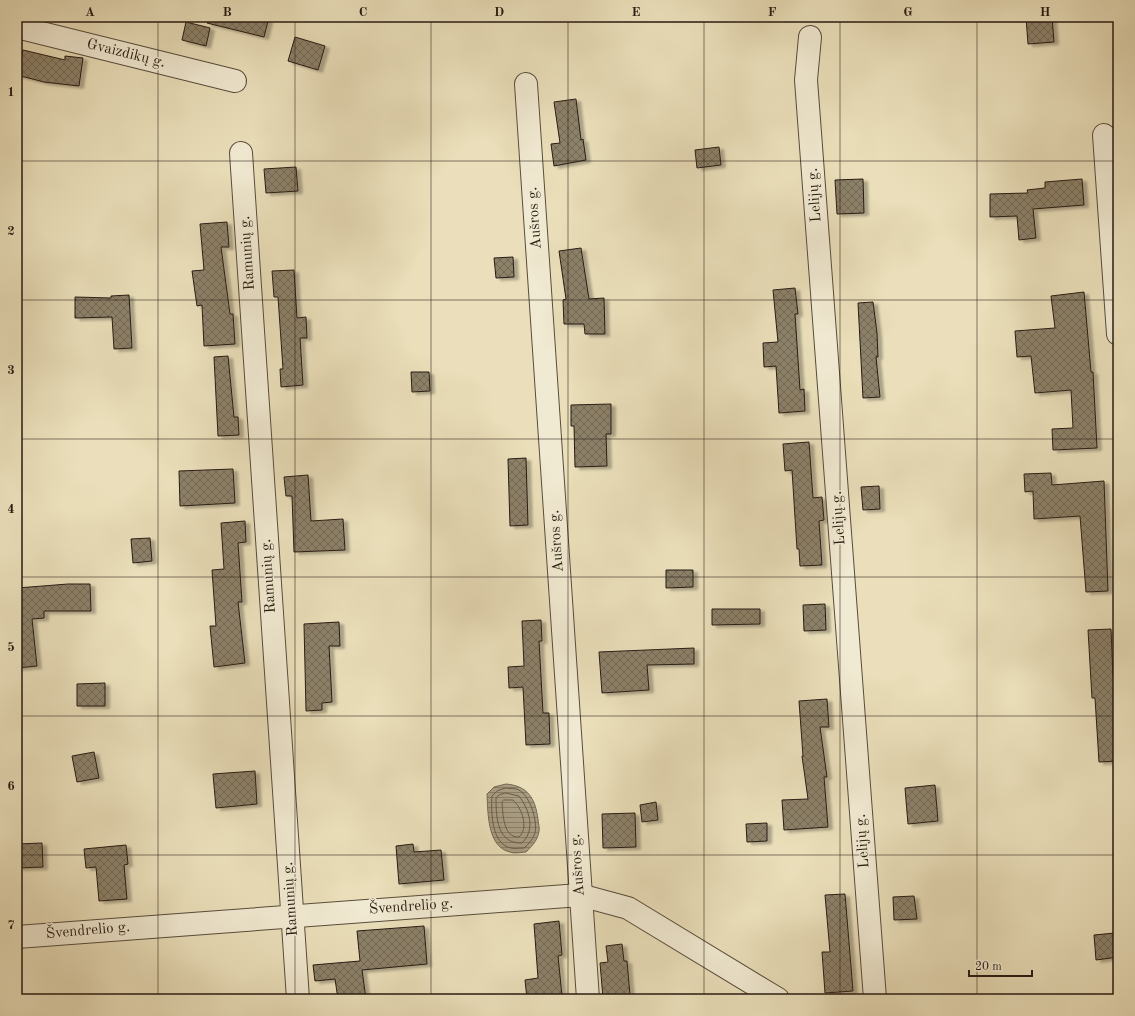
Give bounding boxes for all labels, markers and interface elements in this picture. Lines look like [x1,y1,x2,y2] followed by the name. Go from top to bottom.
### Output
[85,6,95,19] text: A
[222,6,232,19] text: B
[359,6,367,19] text: C
[494,6,504,19] text: D
[632,6,641,19] text: E
[768,6,777,19] text: F
[903,6,913,19] text: G
[1040,6,1051,19] text: H
[85,37,167,71] street label: Gvaizdikų g.
[7,86,15,99] text: 1
[806,167,824,223] street label: Lelijų g.
[525,186,545,250] street label: Aušros g.
[238,215,258,291] street label: Ramunių g.
[7,225,15,238] text: 2
[7,364,15,377] text: 3
[830,490,848,546] street label: Lelijų g.
[7,503,15,516] text: 4
[547,509,567,573] street label: Aušros g.
[259,538,279,614] street label: Ramunių g.
[7,641,15,654] text: 5
[7,780,15,793] text: 6
[854,813,872,869] street label: Lelijų g.
[568,833,588,897] street label: Aušros g.
[281,861,301,937] street label: Ramunių g.
[368,894,454,917] street label: Švendrelio g.
[45,917,131,942] street label: Švendrelio g.
[7,919,15,932] text: 7
[969,952,1032,978] scale bar
[975,961,1002,973] text: 20 m

